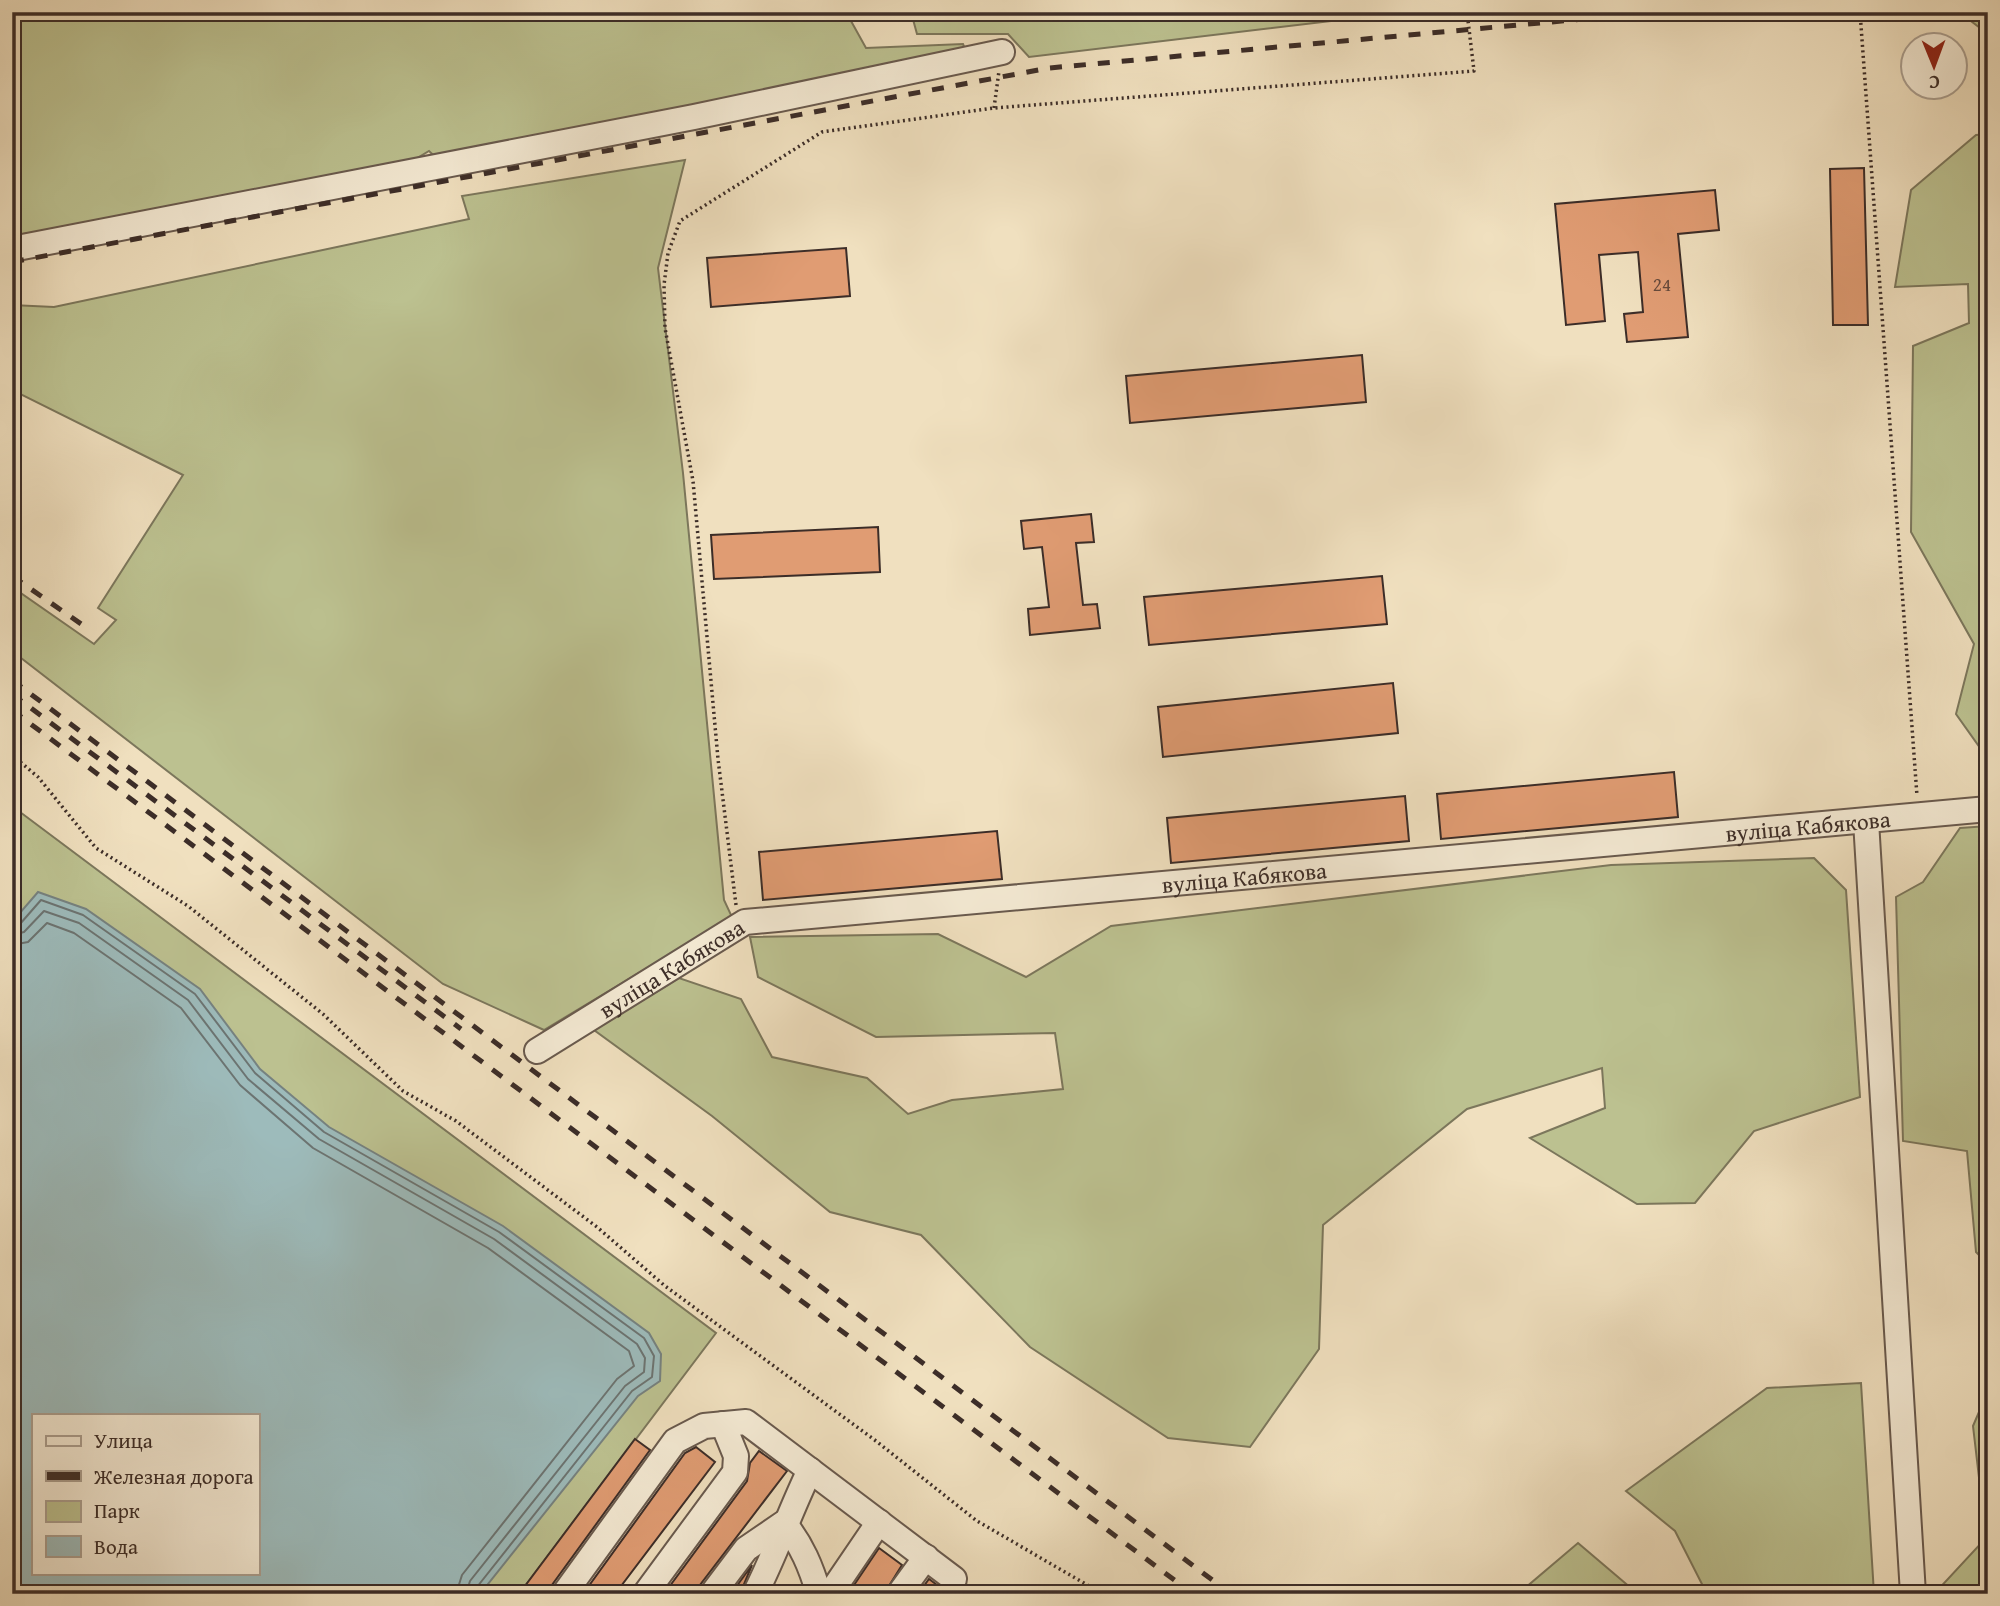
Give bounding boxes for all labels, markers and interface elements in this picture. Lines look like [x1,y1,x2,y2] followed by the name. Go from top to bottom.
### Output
[1898,32,1968,102] north arrow
[1928,69,1940,97] text: С
[1653,270,1671,298] house number: 24
[1724,801,1892,849] street label: вуліца Кабякова
[1160,853,1328,901] street label: вуліца Кабякова
[592,910,750,1025] street label: вуліца Кабякова
[32,1414,259,1574] legend
[94,1425,153,1456] text: Улица
[93,1461,254,1492] text: Железная дорога
[94,1495,140,1526] text: Парк
[94,1531,138,1562] text: Вода

